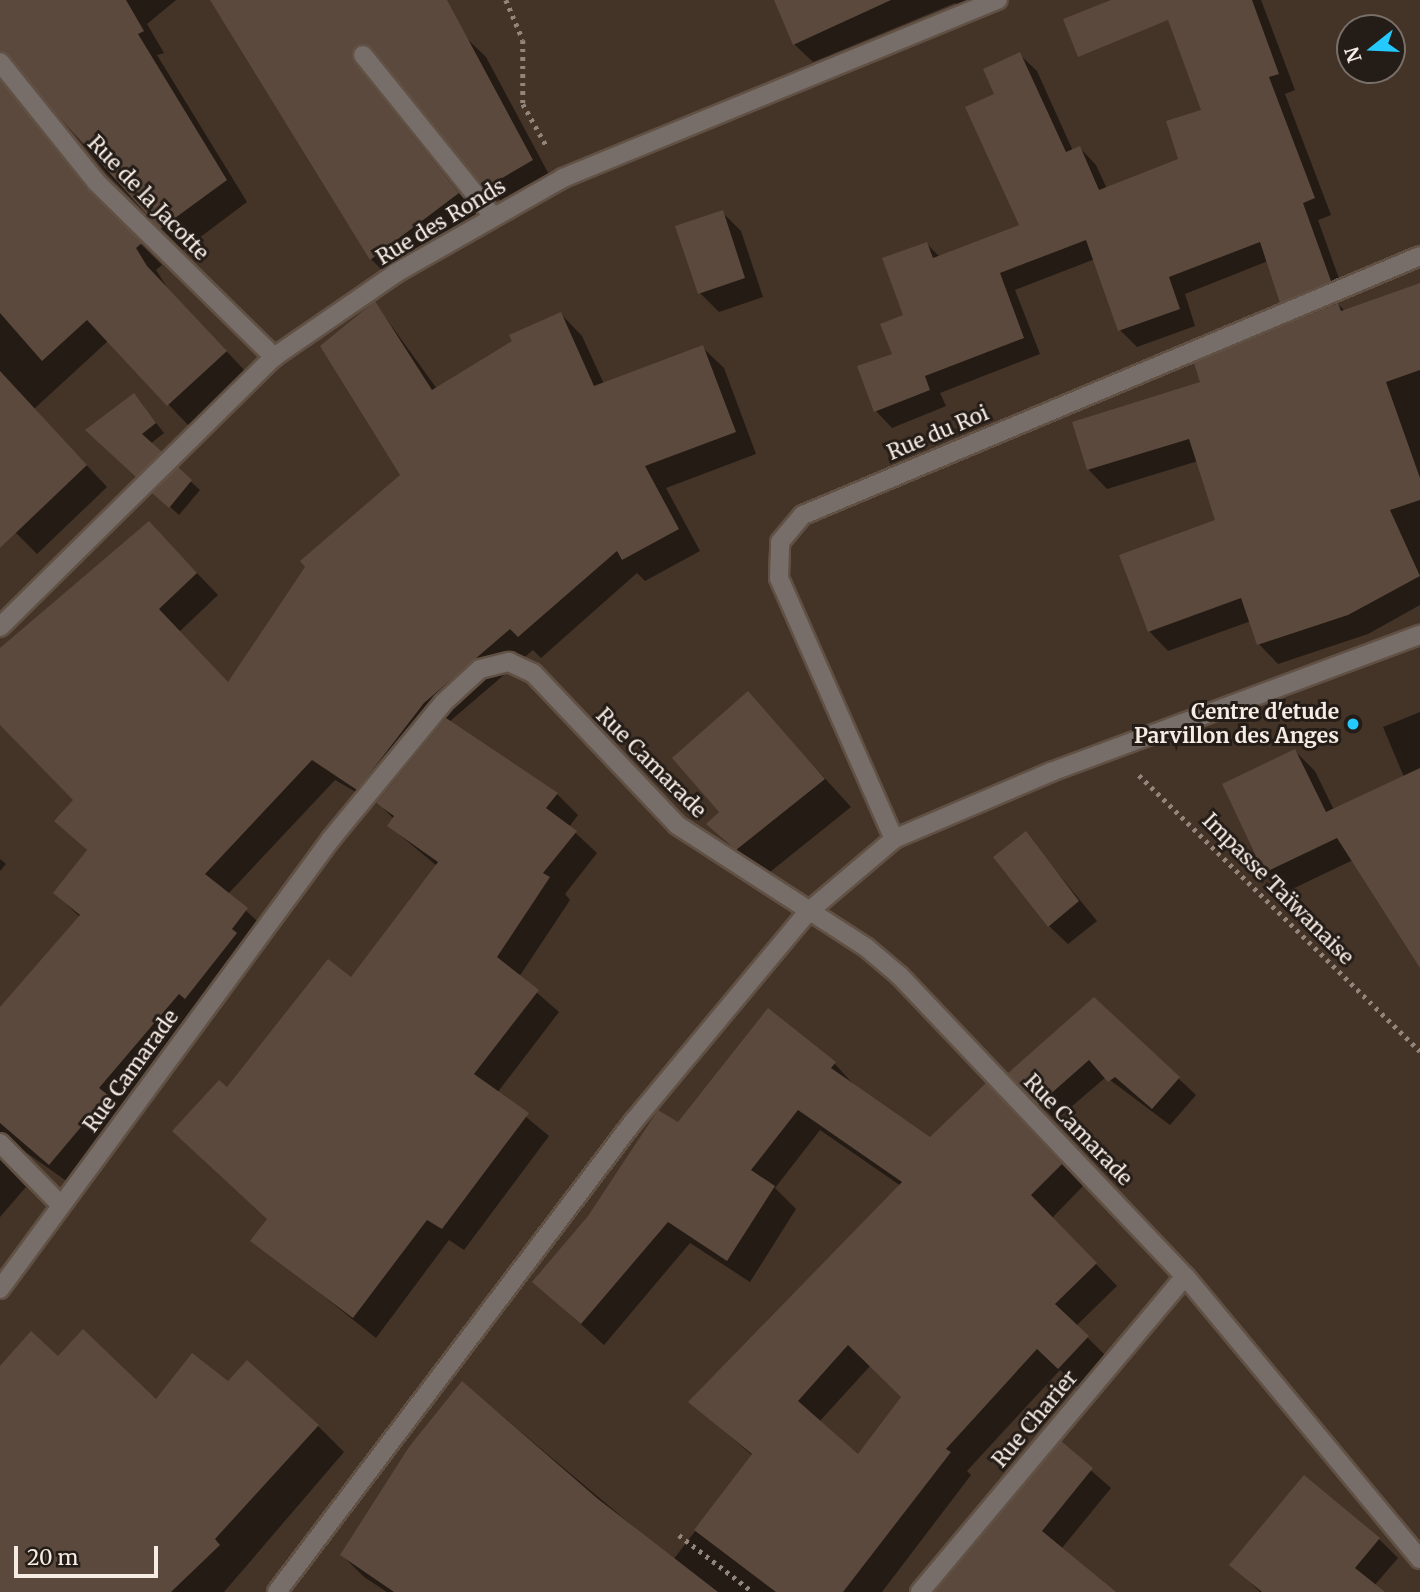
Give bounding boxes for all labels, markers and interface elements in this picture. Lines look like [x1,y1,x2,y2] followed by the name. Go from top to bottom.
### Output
[1336,14,1406,84] north arrow
[1339,44,1367,66] text: N
[82,131,214,265] street label: Rue de la Jacotte
[372,174,510,270] street label: Rue des Ronds
[884,400,992,466] street label: Rue du Roi
[1134,699,1339,749] place label: Centre d'etude Parvillon des Anges
[591,703,711,823] street label: Rue Camarade
[1345,716,1361,732] marker: Centre d'etude Parvillon des Anges
[1197,808,1359,970] street label: Impasse Taïwanaise
[78,1005,184,1137] street label: Rue Camarade
[1019,1069,1137,1191] street label: Rue Camarade
[987,1365,1083,1473] street label: Rue Charier
[18,1532,161,1576] scale bar
[27,1544,78,1571] text: 20 m

